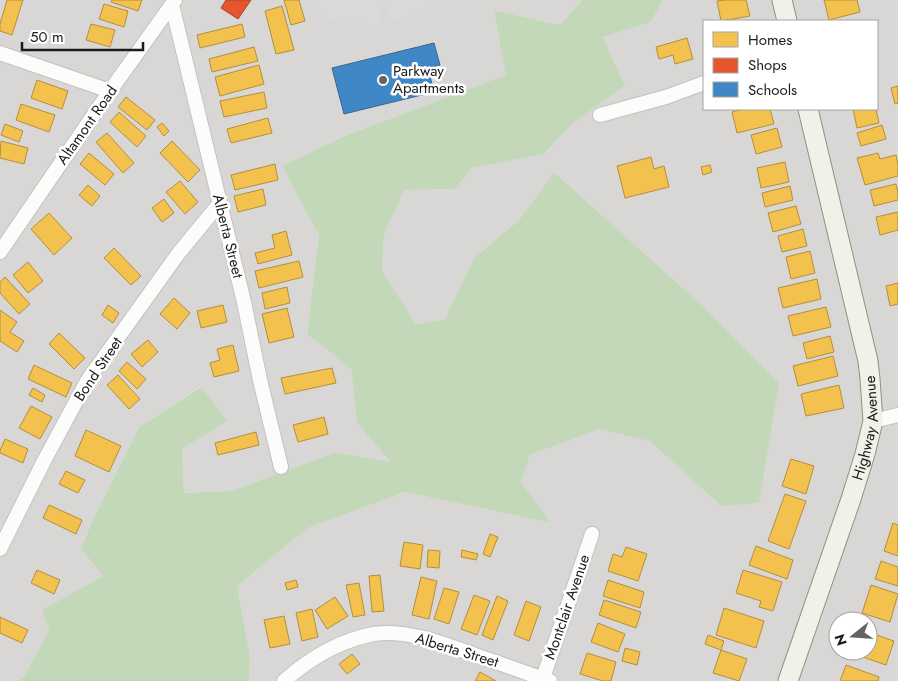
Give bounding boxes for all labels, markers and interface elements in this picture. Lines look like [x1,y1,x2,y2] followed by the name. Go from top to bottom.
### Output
[22,20,144,52] scale bar
[703,20,878,110] legend
[30,26,64,48] text: 50 m
[748,29,792,51] text: Homes
[748,54,787,76] text: Shops
[393,60,464,99] place label: Parkway Apartments
[377,74,389,86] marker: Parkway Apartments
[748,79,797,101] text: Schools
[51,81,123,169] street label: Altamont Road
[207,192,249,281] street label: Alberta Street
[68,332,128,406] street label: Bond Street
[847,375,884,483] street label: Highway Avenue
[539,551,595,663] street label: Montclair Avenue
[828,611,878,661] north arrow
[413,627,502,673] street label: Alberta Street
[829,632,852,648] text: N

